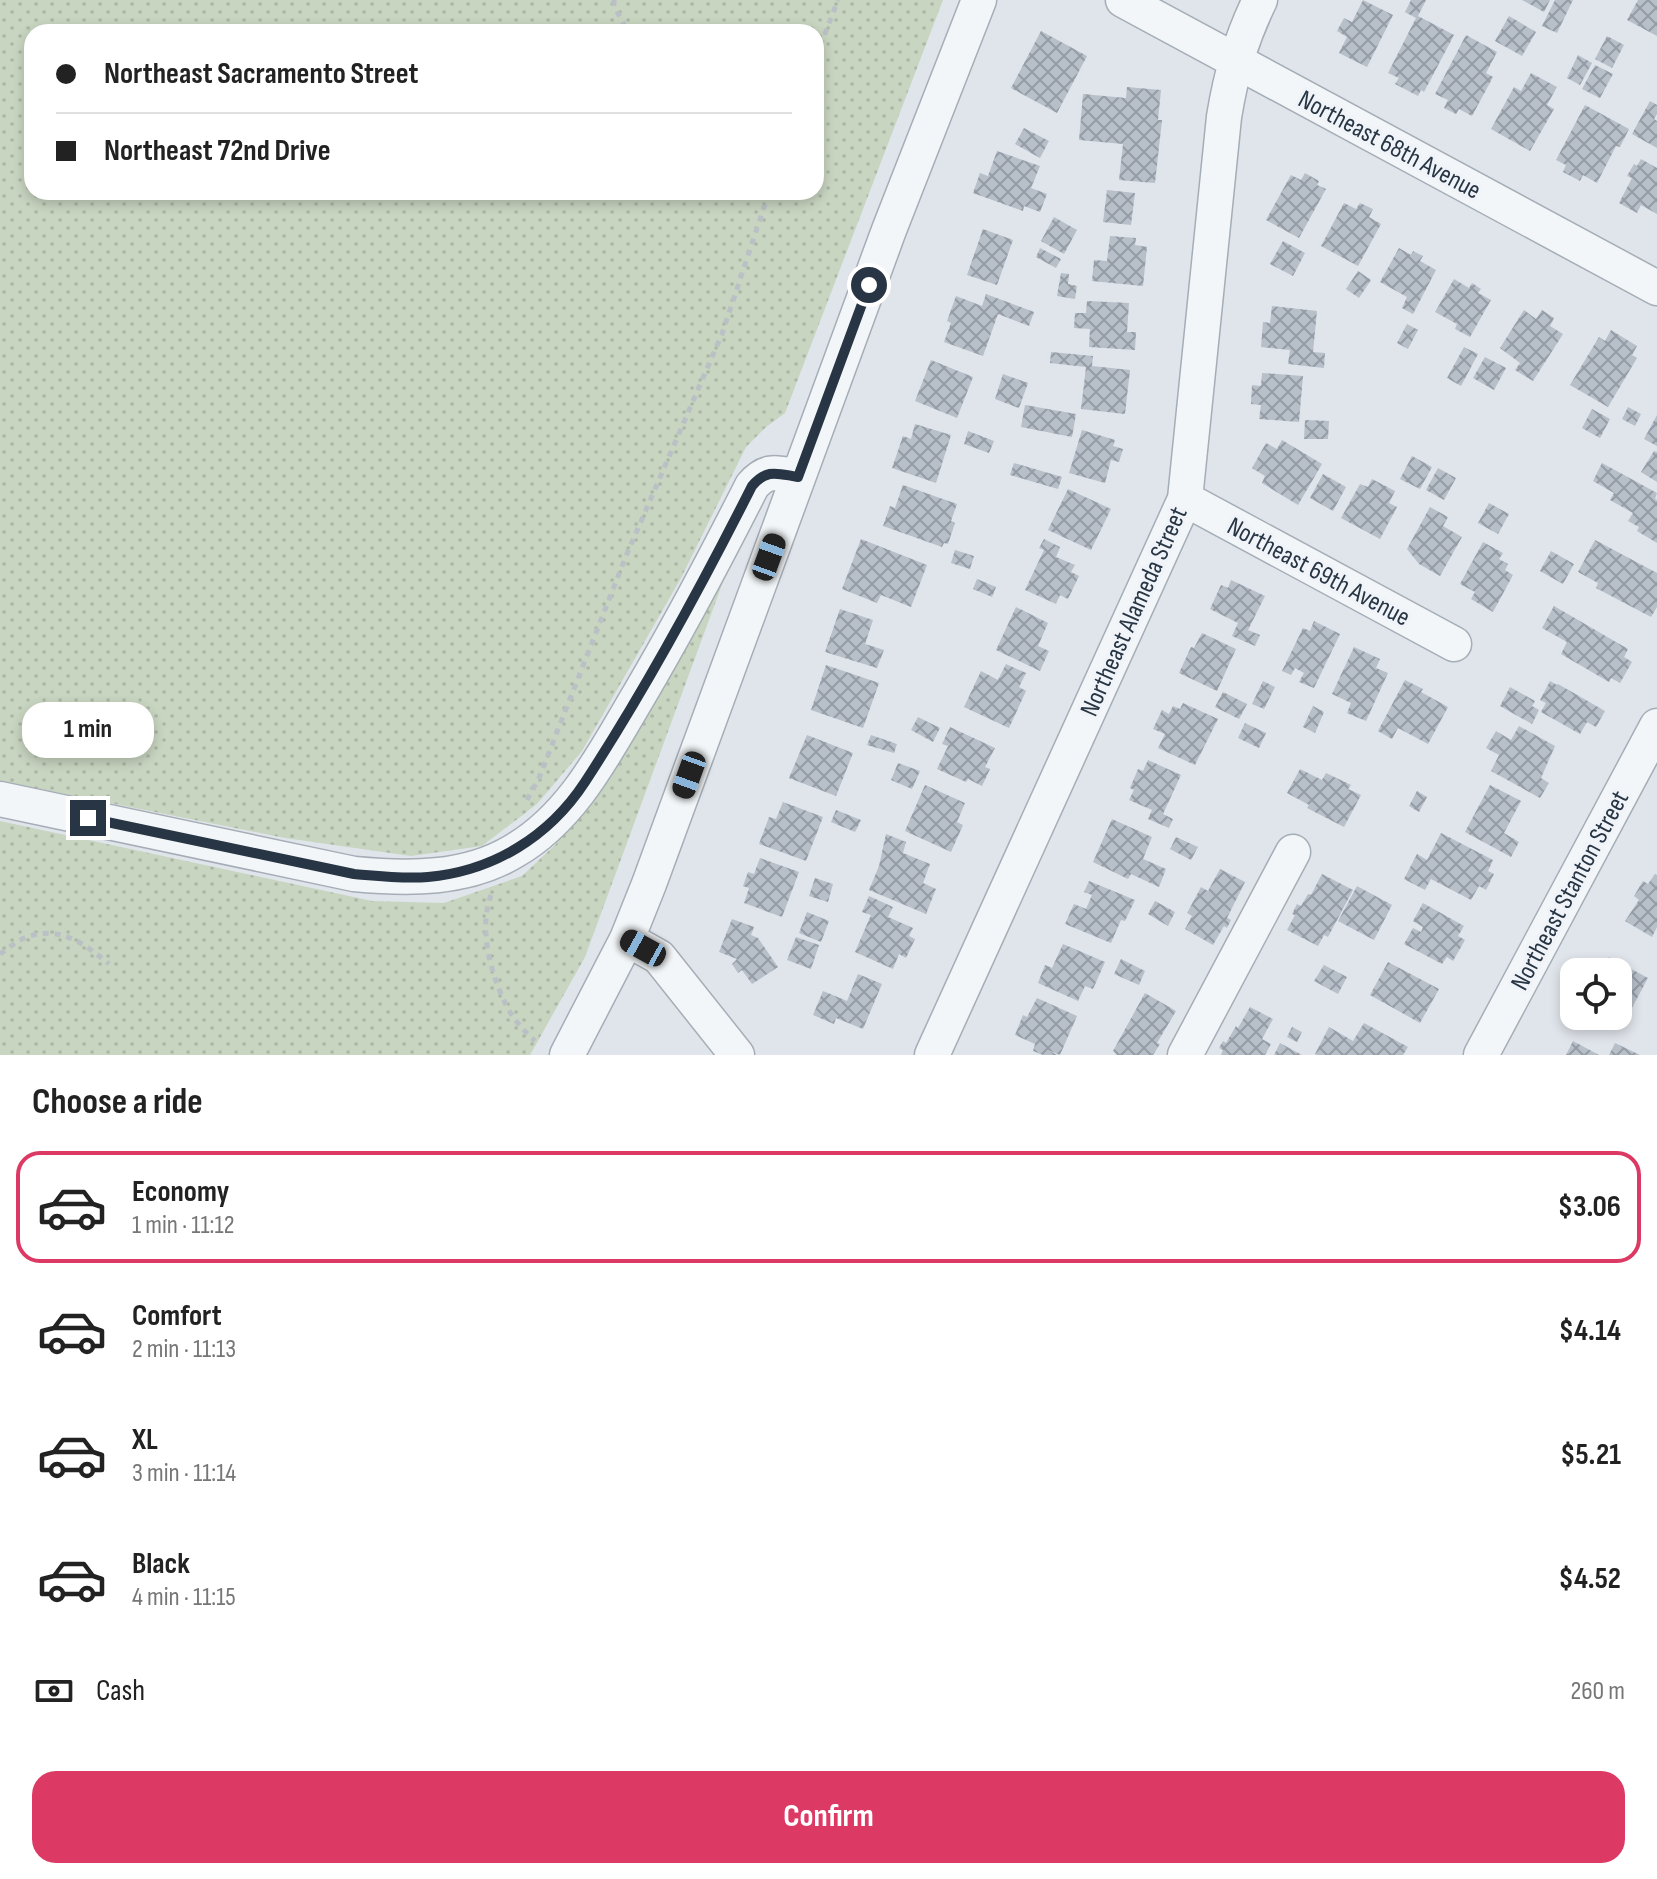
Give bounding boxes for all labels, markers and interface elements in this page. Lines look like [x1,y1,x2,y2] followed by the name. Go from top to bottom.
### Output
[104,56,418,92] text: Northeast Sacramento Street
[1293,84,1486,206] street label: Northeast 68th Avenue
[104,133,330,169] text: Northeast 72nd Drive
[851,267,887,303] route start
[1074,502,1195,721] street label: Northeast Alameda Street
[1222,511,1415,634] street label: Northeast 69th Avenue
[750,530,788,584] car
[22,702,154,758] callout: 1 min
[64,714,112,745] text: 1 min
[670,748,708,802] car
[1505,786,1636,996] street label: Northeast Stanton Street
[70,800,106,836] route end
[616,926,670,970] car
[1560,958,1632,1030] map controls
[1560,958,1632,1030] button: locate
[32,1081,203,1124] text: Choose a ride
[36,1171,108,1243] icon: car
[132,1174,229,1210] text: Economy
[1558,1189,1621,1225] text: $3.06
[132,1210,235,1241] text: 1 min · 11:12
[36,1295,108,1367] icon: car
[132,1298,222,1334] text: Comfort
[1559,1313,1621,1349] text: $4.14
[132,1334,236,1365] text: 2 min · 11:13
[36,1419,108,1491] icon: car
[132,1422,158,1458] text: XL
[1560,1437,1621,1473] text: $5.21
[132,1458,236,1489] text: 3 min · 11:14
[36,1543,108,1615] icon: car
[132,1546,190,1582] text: Black
[1559,1561,1621,1597] text: $4.52
[132,1582,236,1613] text: 4 min · 11:15
[32,1669,76,1713] icon: cash
[96,1673,145,1709] text: Cash
[1570,1676,1625,1707] text: 260 m
[32,1771,1625,1863] button: Confirm

